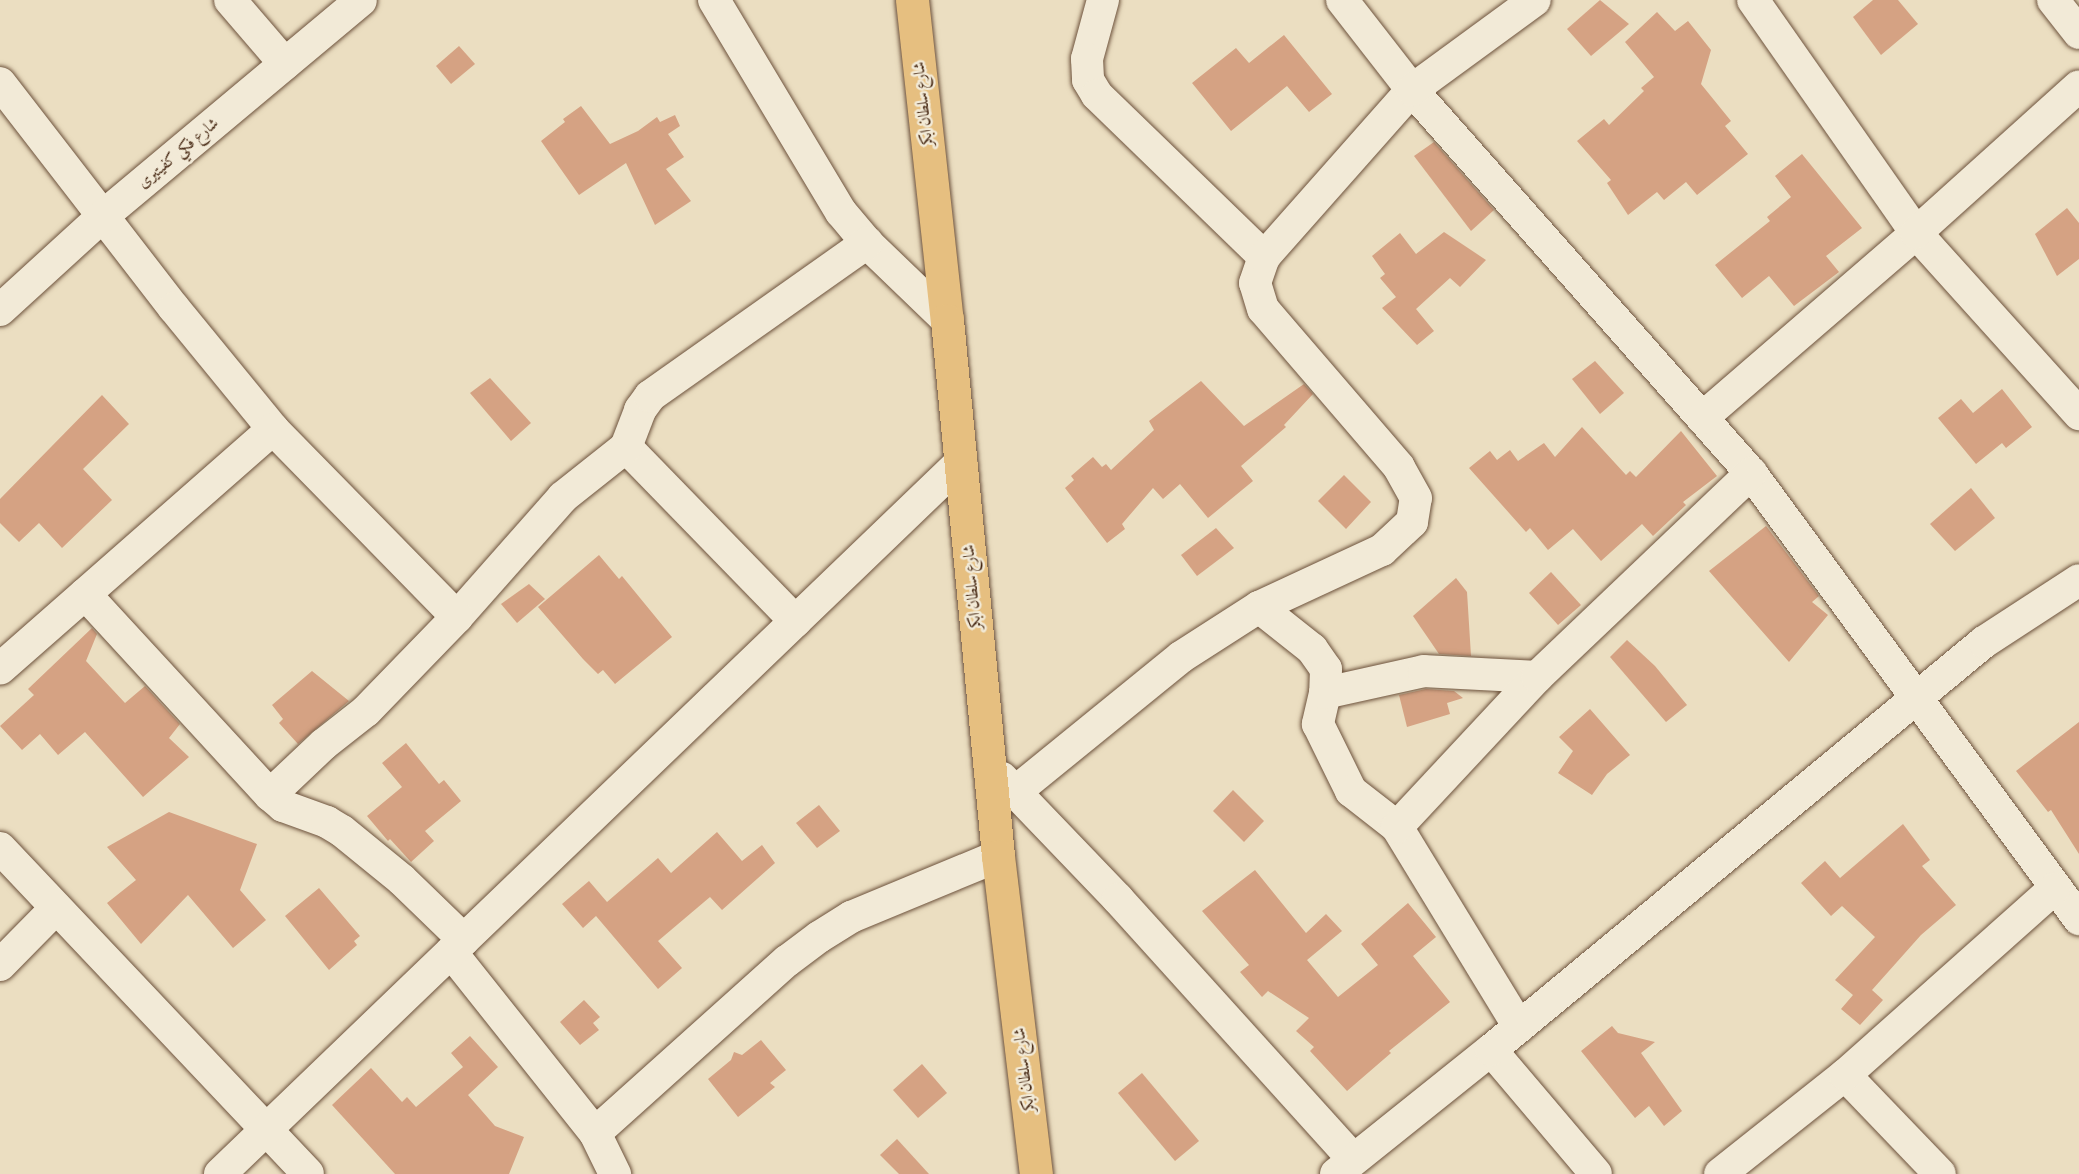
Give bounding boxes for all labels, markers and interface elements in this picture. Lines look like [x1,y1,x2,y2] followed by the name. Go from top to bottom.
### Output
[909,61,937,147] street label: شارع سلطان ابكر
[134,114,222,192] street label: شارع فكي كفيتيرى
[959,544,985,630] street label: شارع سلطان ابكر
[1009,1027,1039,1113] street label: شارع سلطان ابكر

